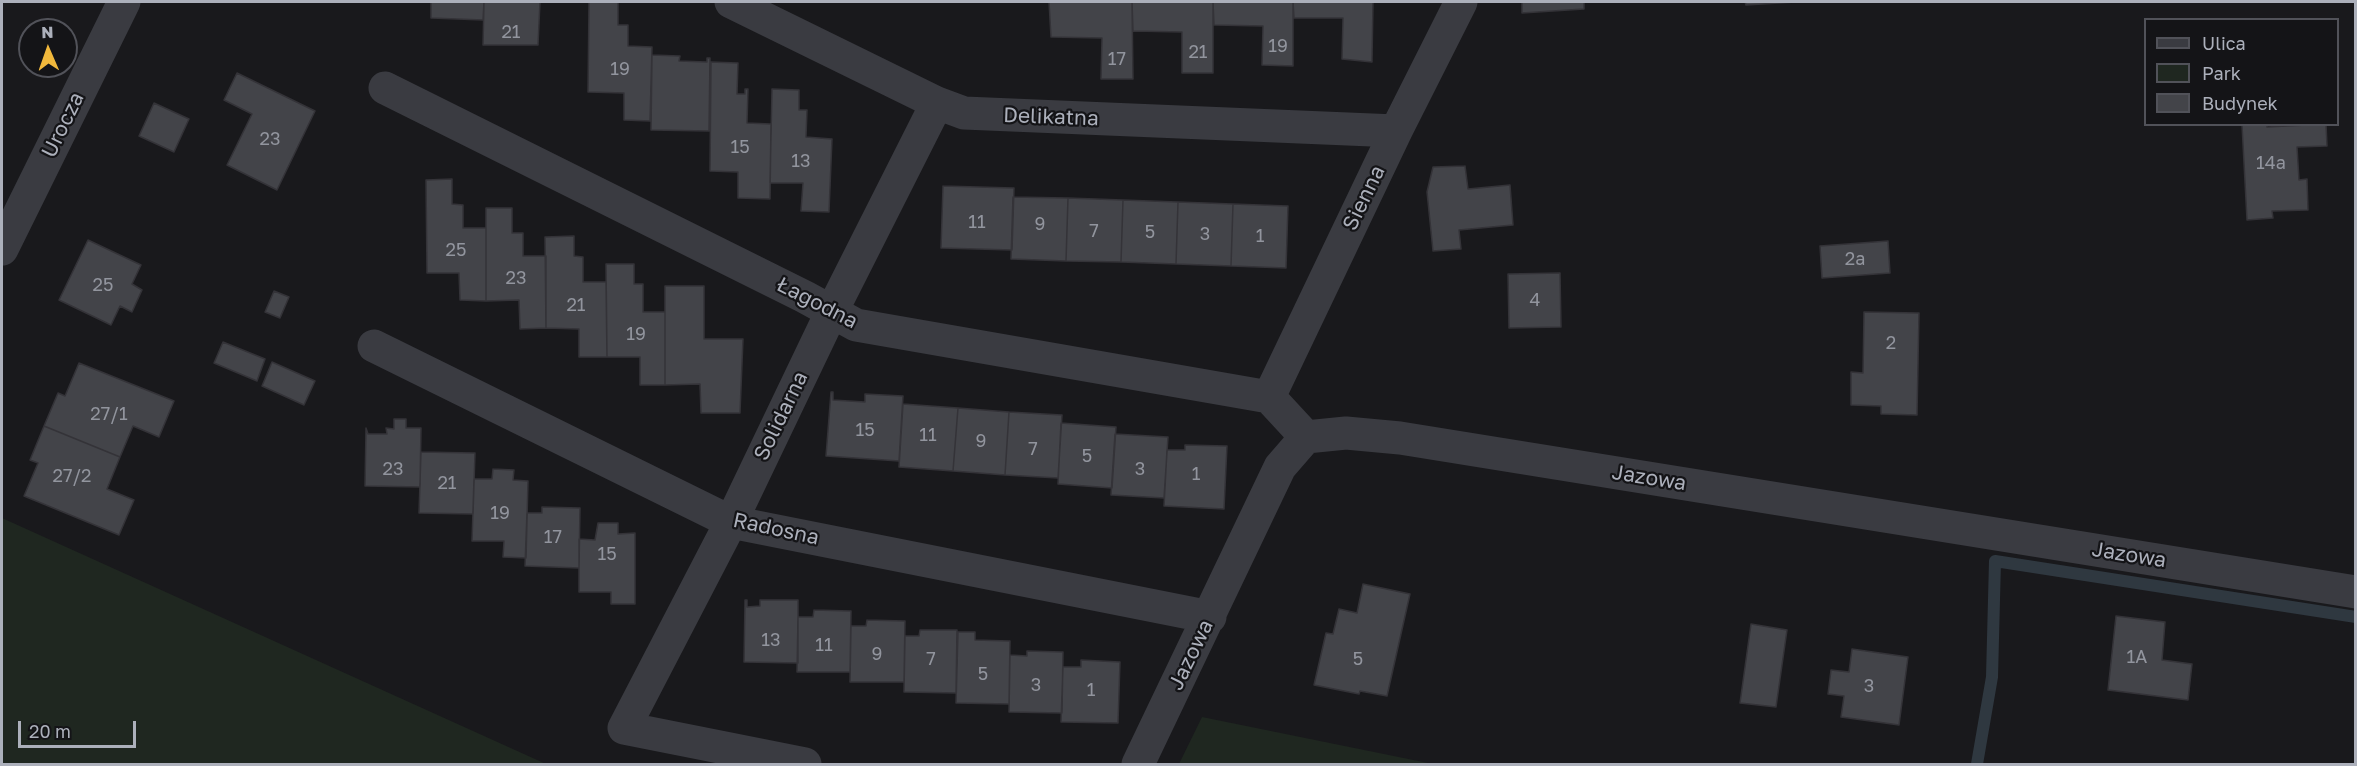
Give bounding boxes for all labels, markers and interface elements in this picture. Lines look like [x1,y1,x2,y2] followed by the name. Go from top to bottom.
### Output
[18,18,78,78] north arrow
[2144,18,2339,126] legend
[501,21,521,43] house number: 21
[41,22,54,42] text: N
[2202,32,2246,54] text: Ulica
[1268,35,1288,57] house number: 19
[1188,41,1208,63] house number: 21
[1108,48,1126,70] house number: 17
[610,58,630,80] house number: 19
[2202,62,2241,84] text: Park
[36,88,90,162] street label: Urocza
[2202,92,2278,114] text: Budynek
[1003,103,1099,131] street label: Delikatna
[260,128,280,150] house number: 23
[730,136,750,158] house number: 15
[791,150,811,172] house number: 13
[2256,152,2286,174] house number: 14a
[1338,161,1390,235] street label: Sienna
[968,211,986,233] house number: 11
[1035,213,1045,235] house number: 9
[1089,220,1099,242] house number: 7
[1145,221,1155,243] house number: 5
[1200,223,1210,245] house number: 3
[1256,225,1264,247] house number: 1
[446,239,466,261] house number: 25
[1845,248,1865,270] house number: 2a
[506,267,526,289] house number: 23
[772,272,862,334] street label: Łagodna
[93,274,113,296] house number: 25
[1530,289,1540,311] house number: 4
[566,294,586,316] house number: 21
[626,323,646,345] house number: 19
[1886,332,1896,354] house number: 2
[749,367,813,465] street label: Solidarna
[90,403,128,425] house number: 27/1
[855,419,875,441] house number: 15
[919,424,937,446] house number: 11
[976,430,986,452] house number: 9
[1028,438,1038,460] house number: 7
[1082,445,1092,467] house number: 5
[383,458,403,480] house number: 23
[1135,458,1145,480] house number: 3
[1610,460,1688,496] street label: Jazowa
[1192,463,1200,485] house number: 1
[52,465,92,487] house number: 27/2
[437,472,457,494] house number: 21
[490,502,510,524] house number: 19
[731,508,821,550] street label: Radosna
[544,526,562,548] house number: 17
[2090,537,2168,573] street label: Jazowa
[597,543,617,565] house number: 15
[1163,616,1219,694] street label: Jazowa
[761,629,781,651] house number: 13
[815,634,833,656] house number: 11
[872,643,882,665] house number: 9
[2127,646,2147,668] house number: 1A
[926,648,936,670] house number: 7
[1353,648,1363,670] house number: 5
[978,663,988,685] house number: 5
[1031,674,1041,696] house number: 3
[1864,675,1874,697] house number: 3
[1087,679,1095,701] house number: 1
[21,709,140,747] scale bar
[29,720,71,742] text: 20 m

